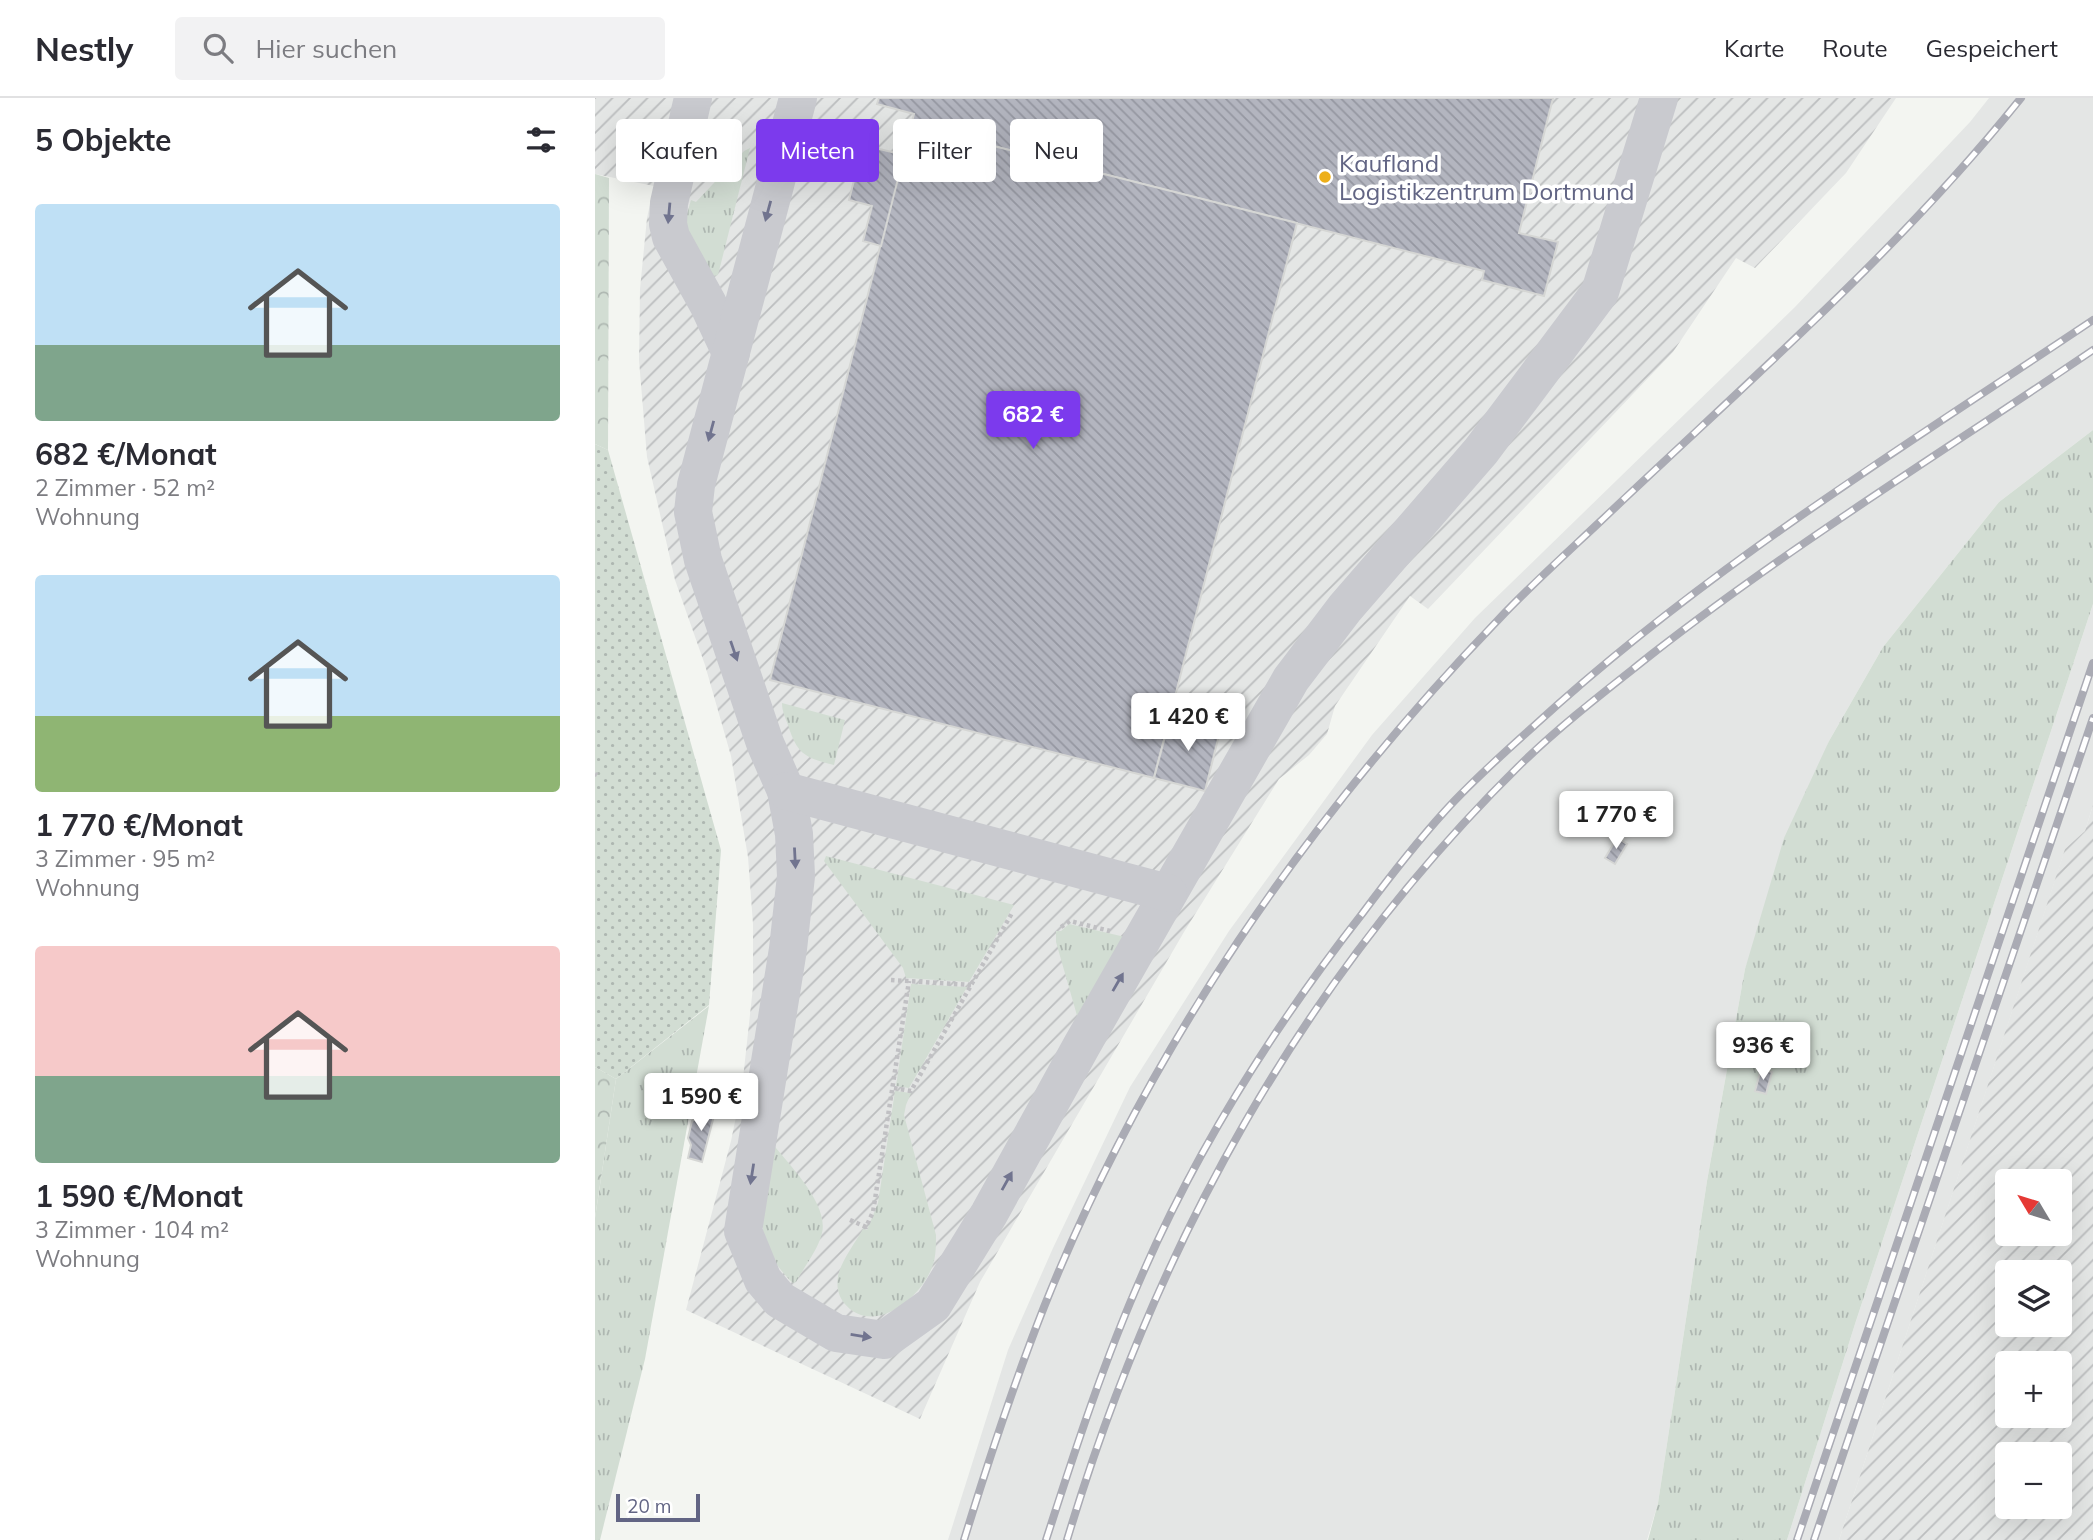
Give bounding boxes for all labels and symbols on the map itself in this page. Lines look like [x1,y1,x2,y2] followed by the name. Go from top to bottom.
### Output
[1339,148,1634,206] place label: Kaufland Logistikzentrum Dortmund
[1317,169,1333,185] marker: Kaufland Logistikzentrum Dortmund
[763,201,773,222] one-way arrow
[663,202,674,224] one-way arrow
[984,392,1082,451] pin: 682 €
[705,421,715,442] one-way arrow
[729,640,740,661] one-way arrow
[1123,694,1253,753] pin: 1 420 €
[1551,792,1681,851] pin: 1 770 €
[790,847,801,869] one-way arrow
[1111,973,1124,992] one-way arrow
[1714,1023,1812,1082] pin: 936 €
[636,1074,766,1133] pin: 1 590 €
[746,1163,757,1185] one-way arrow
[1995,1169,2072,1246] north arrow
[1001,1172,1013,1191] one-way arrow
[850,1331,872,1342] one-way arrow
[616,1491,700,1523] scale bar

